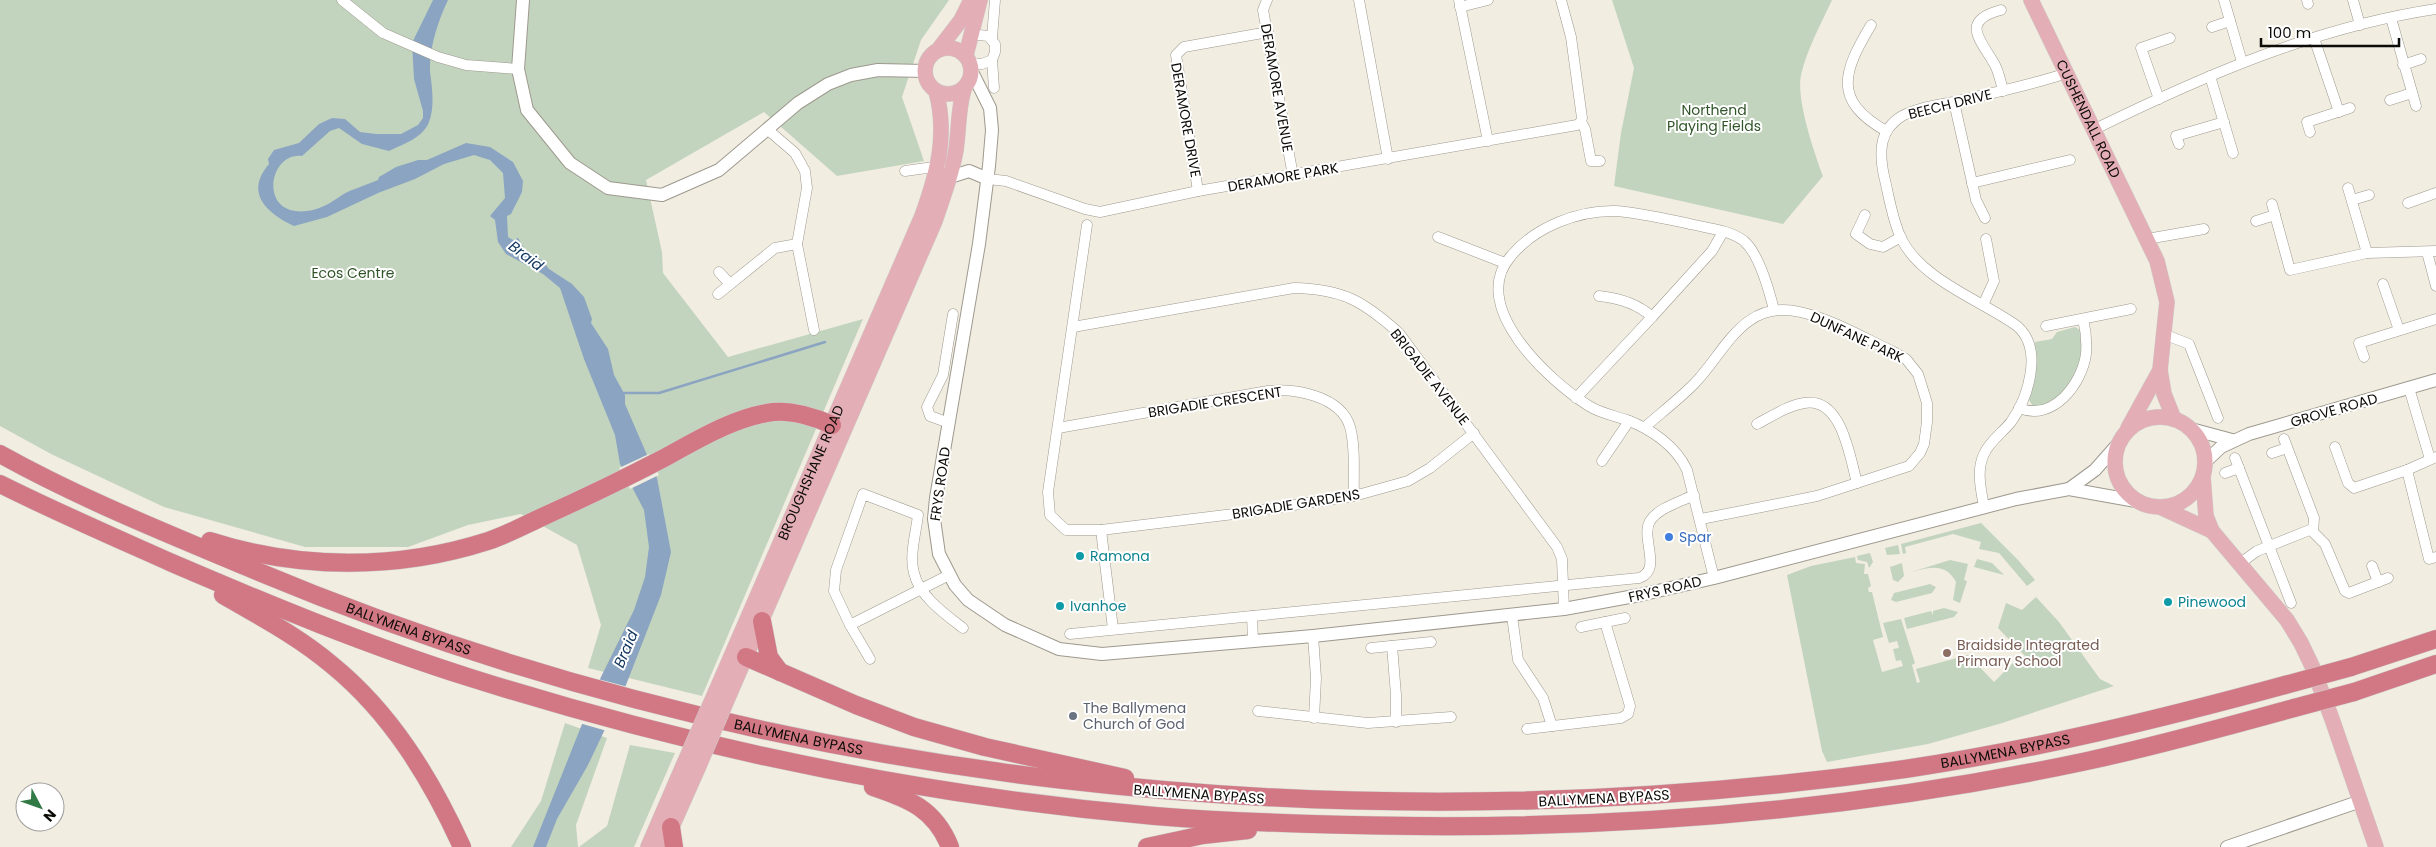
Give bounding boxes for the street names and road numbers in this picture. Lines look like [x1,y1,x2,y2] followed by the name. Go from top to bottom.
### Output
[1256,22,1298,154] street label: DERAMORE AVENUE
[2051,56,2126,182] street label: CUSHENDALL ROAD
[1166,61,1206,179] street label: DERAMORE DRIVE
[1906,84,1994,124] street label: BEECH DRIVE
[1226,157,1340,197] street label: DERAMORE PARK
[1807,307,1907,368] street label: DUNFANE PARK
[1386,324,1474,430] street label: BRIGADIE AVENUE
[1147,381,1284,422] street label: BRIGADIE CRESCENT
[2288,388,2380,432] street label: GROVE ROAD
[773,402,849,543] street label: BROUGHSHANE ROAD
[925,446,955,522] street label: FRYS ROAD
[1231,484,1361,524] street label: BRIGADIE GARDENS
[1626,571,1704,607] street label: FRYS ROAD
[343,598,474,660] street label: BALLYMENA BYPASS
[732,714,865,760] street label: BALLYMENA BYPASS
[1939,729,2072,773] street label: BALLYMENA BYPASS
[1133,779,1265,809] street label: BALLYMENA BYPASS
[1538,785,1670,811] street label: BALLYMENA BYPASS

